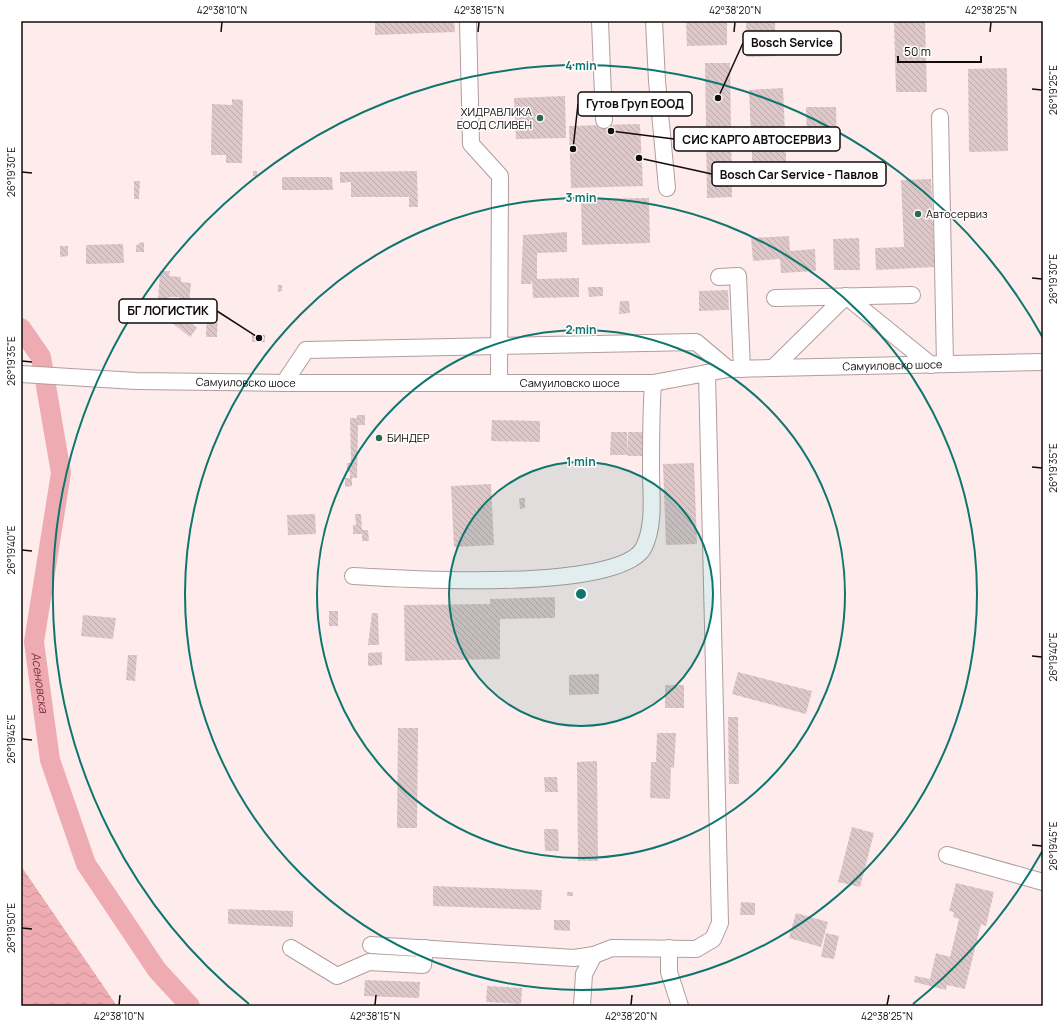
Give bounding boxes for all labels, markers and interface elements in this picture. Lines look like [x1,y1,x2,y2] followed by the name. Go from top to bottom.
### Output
[197,3,247,17] text: 42°38'10"N
[454,3,504,17] text: 42°38'15"N
[709,3,761,17] text: 42°38'20"N
[965,3,1017,17] text: 42°38'25"N
[743,31,841,55] callout: Bosch Service
[751,34,833,51] text: Bosch Service
[898,38,981,64] scale bar
[904,43,931,60] text: 50 m
[565,57,597,74] text: 4 min
[1046,65,1060,115] text: 26°19'25"E
[578,92,692,116] callout: Гутов Груп ЕООД
[586,95,684,112] text: Гутов Груп ЕООД
[457,104,532,132] place label: ХИДРАВЛИКА ЕООД СЛИВЕН
[535,113,545,123] marker: ХИДРАВЛИКА ЕООД СЛИВЕН
[674,127,840,151] callout: СИС КАРГО АВТОСЕРВИЗ
[682,131,832,148] text: СИС КАРГО АВТОСЕРВИЗ
[4,147,18,197] text: 26°19'30"E
[712,162,886,186] callout: Bosch Car Service - Павлов
[720,166,879,183] text: Bosch Car Service - Павлов
[565,189,597,206] text: 3 min
[926,206,988,221] place label: Автосервиз
[913,209,923,219] marker: Автосервиз
[1046,254,1060,304] text: 26°19'30"E
[119,299,217,323] callout: БГ ЛОГИСТИК
[127,302,209,319] text: БГ ЛОГИСТИК
[565,321,597,338] text: 2 min
[4,336,18,386] text: 26°19'35"E
[842,356,943,373] street label: Самуиловско шосе
[196,374,296,390] street label: Самуиловско шосе
[520,375,620,390] street label: Самуиловско шосе
[387,430,430,445] place label: БИНДЕР
[374,433,384,443] marker: БИНДЕР
[1046,443,1060,493] text: 26°19'35"E
[566,453,596,470] text: 1 min
[4,525,18,575] text: 26°19'40"E
[574,587,588,601] centre of rings
[1046,632,1060,682] text: 26°19'40"E
[27,651,53,715] water label: Асеновска
[4,714,18,763] text: 26°19'45"E
[1046,821,1060,870] text: 26°19'45"E
[4,903,18,953] text: 26°19'50"E
[94,1009,144,1023] text: 42°38'10"N
[350,1009,400,1023] text: 42°38'15"N
[605,1009,657,1023] text: 42°38'20"N
[861,1009,913,1023] text: 42°38'25"N

